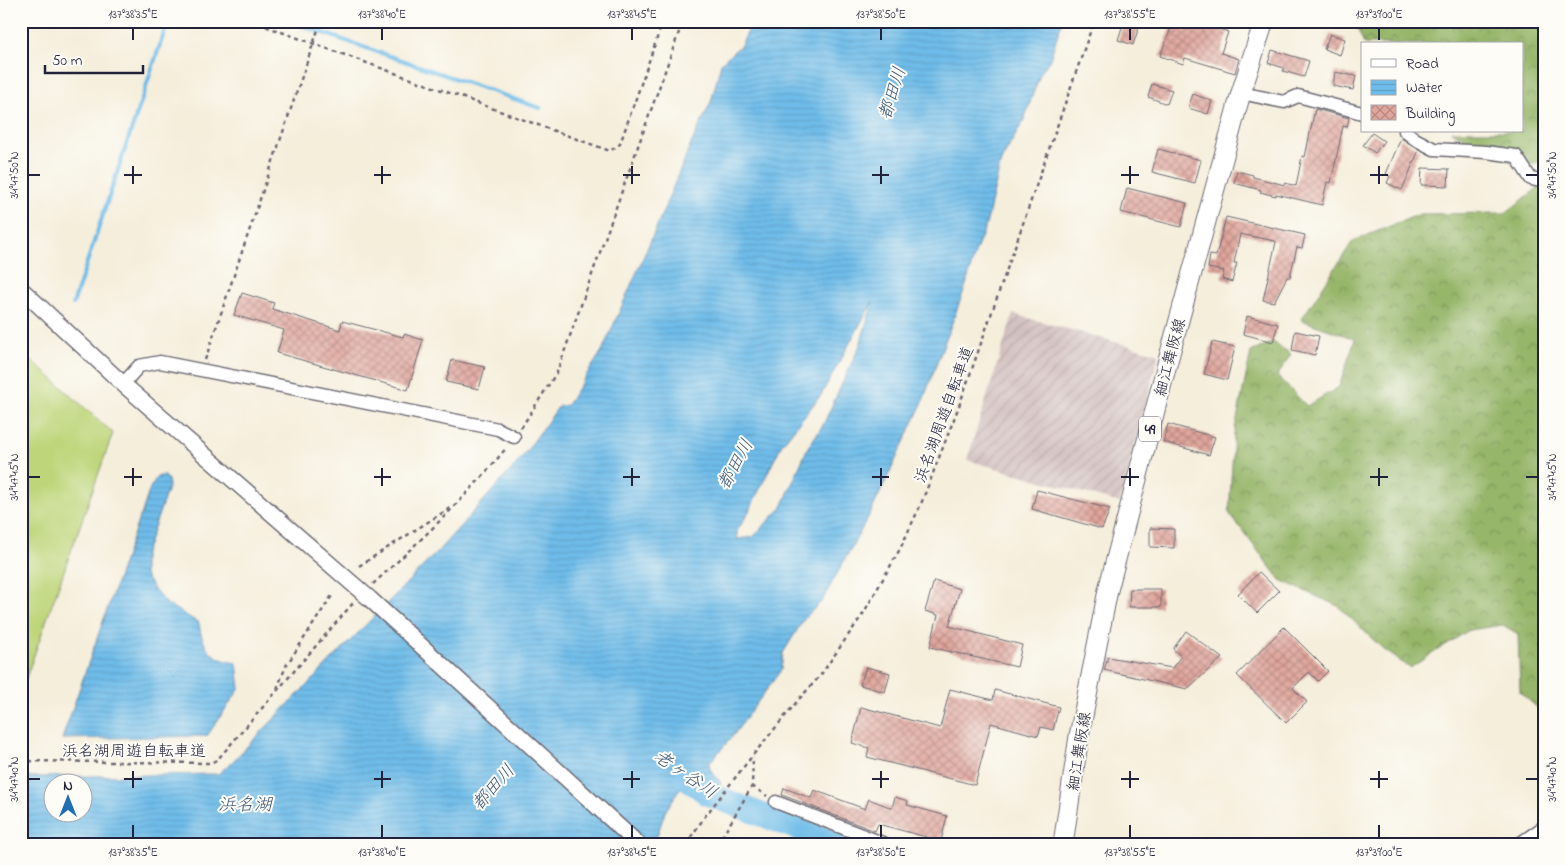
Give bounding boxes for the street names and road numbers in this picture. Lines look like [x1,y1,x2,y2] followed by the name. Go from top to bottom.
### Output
[1149,316,1193,399] street label: 細江舞阪線
[909,343,981,486] street label: 浜名湖周遊自転車道
[1139,416,1161,442] road number: 49
[1062,710,1098,793] street label: 細江舞阪線
[62,740,206,764] street label: 浜名湖周遊自転車道

